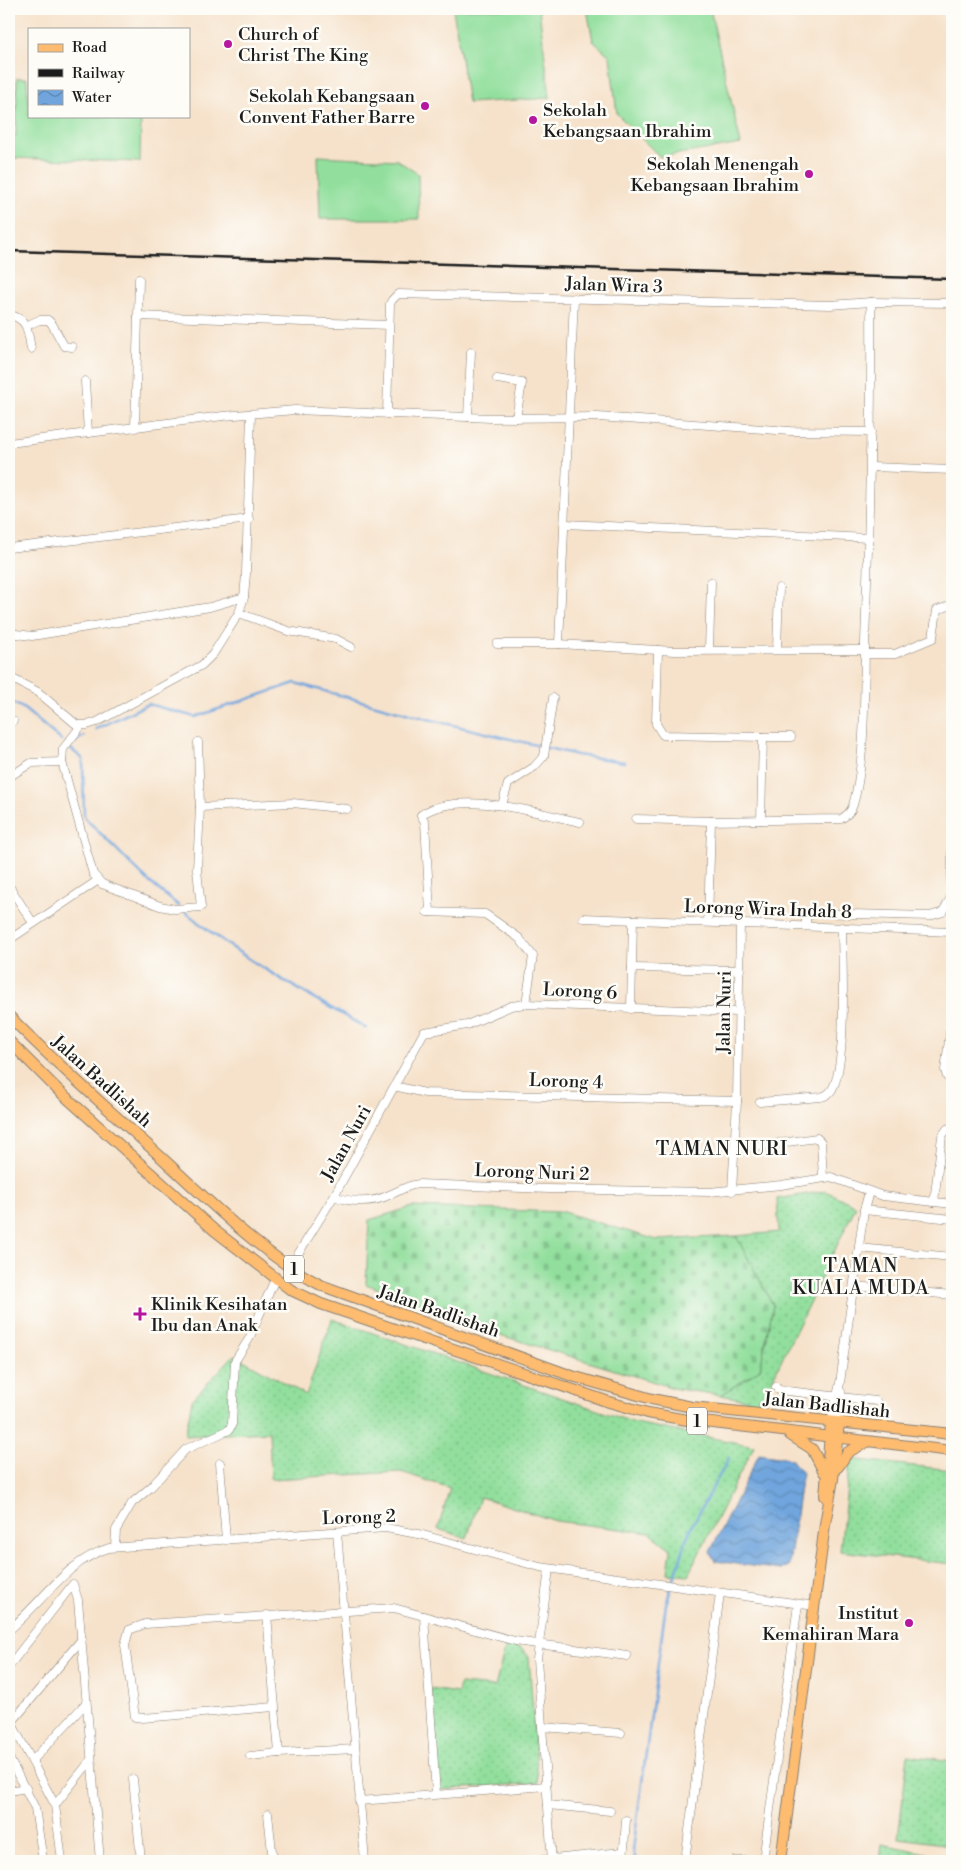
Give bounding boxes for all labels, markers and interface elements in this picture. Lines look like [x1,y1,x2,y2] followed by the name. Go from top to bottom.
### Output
[238,23,369,67] place label: Church of Christ The King
[28,28,190,118] legend
[72,38,107,57] text: Road
[222,38,234,50] marker: Church of Christ The King
[72,64,126,83] text: Railway
[239,85,415,129] place label: Sekolah Kebangsaan Convent Father Barre
[71,88,112,107] text: Water
[543,99,712,143] place label: Sekolah Kebangsaan Ibrahim
[419,100,431,112] marker: Sekolah Kebangsaan Convent Father Barre
[527,114,539,126] marker: Sekolah Kebangsaan Ibrahim
[631,153,799,197] place label: Sekolah Menengah Kebangsaan Ibrahim
[803,168,815,180] marker: Sekolah Menengah Kebangsaan Ibrahim
[564,272,663,299] street label: Jalan Wira 3
[684,895,852,924] street label: Lorong Wira Indah 8
[712,970,737,1055] street label: Jalan Nuri
[542,978,618,1005] street label: Lorong 6
[46,1030,157,1133] street label: Jalan Badlishah
[529,1069,604,1094] street label: Lorong 4
[316,1101,377,1186] street label: Jalan Nuri
[656,1137,788,1161] district label: TAMAN NURI
[474,1159,590,1186] street label: Lorong Nuri 2
[792,1254,930,1300] district label: TAMAN KUALA MUDA
[284,1256,304,1282] road number: 1
[374,1280,503,1343] street label: Jalan Badlishah
[151,1293,288,1337] place label: Klinik Kesihatan Ibu dan Anak
[133,1307,147,1321] marker: Klinik Kesihatan Ibu dan Anak
[761,1387,892,1424] street label: Jalan Badlishah
[687,1408,707,1434] road number: 1
[322,1505,396,1530] street label: Lorong 2
[762,1602,900,1646] place label: Institut Kemahiran Mara
[903,1617,915,1629] marker: Institut Kemahiran Mara

